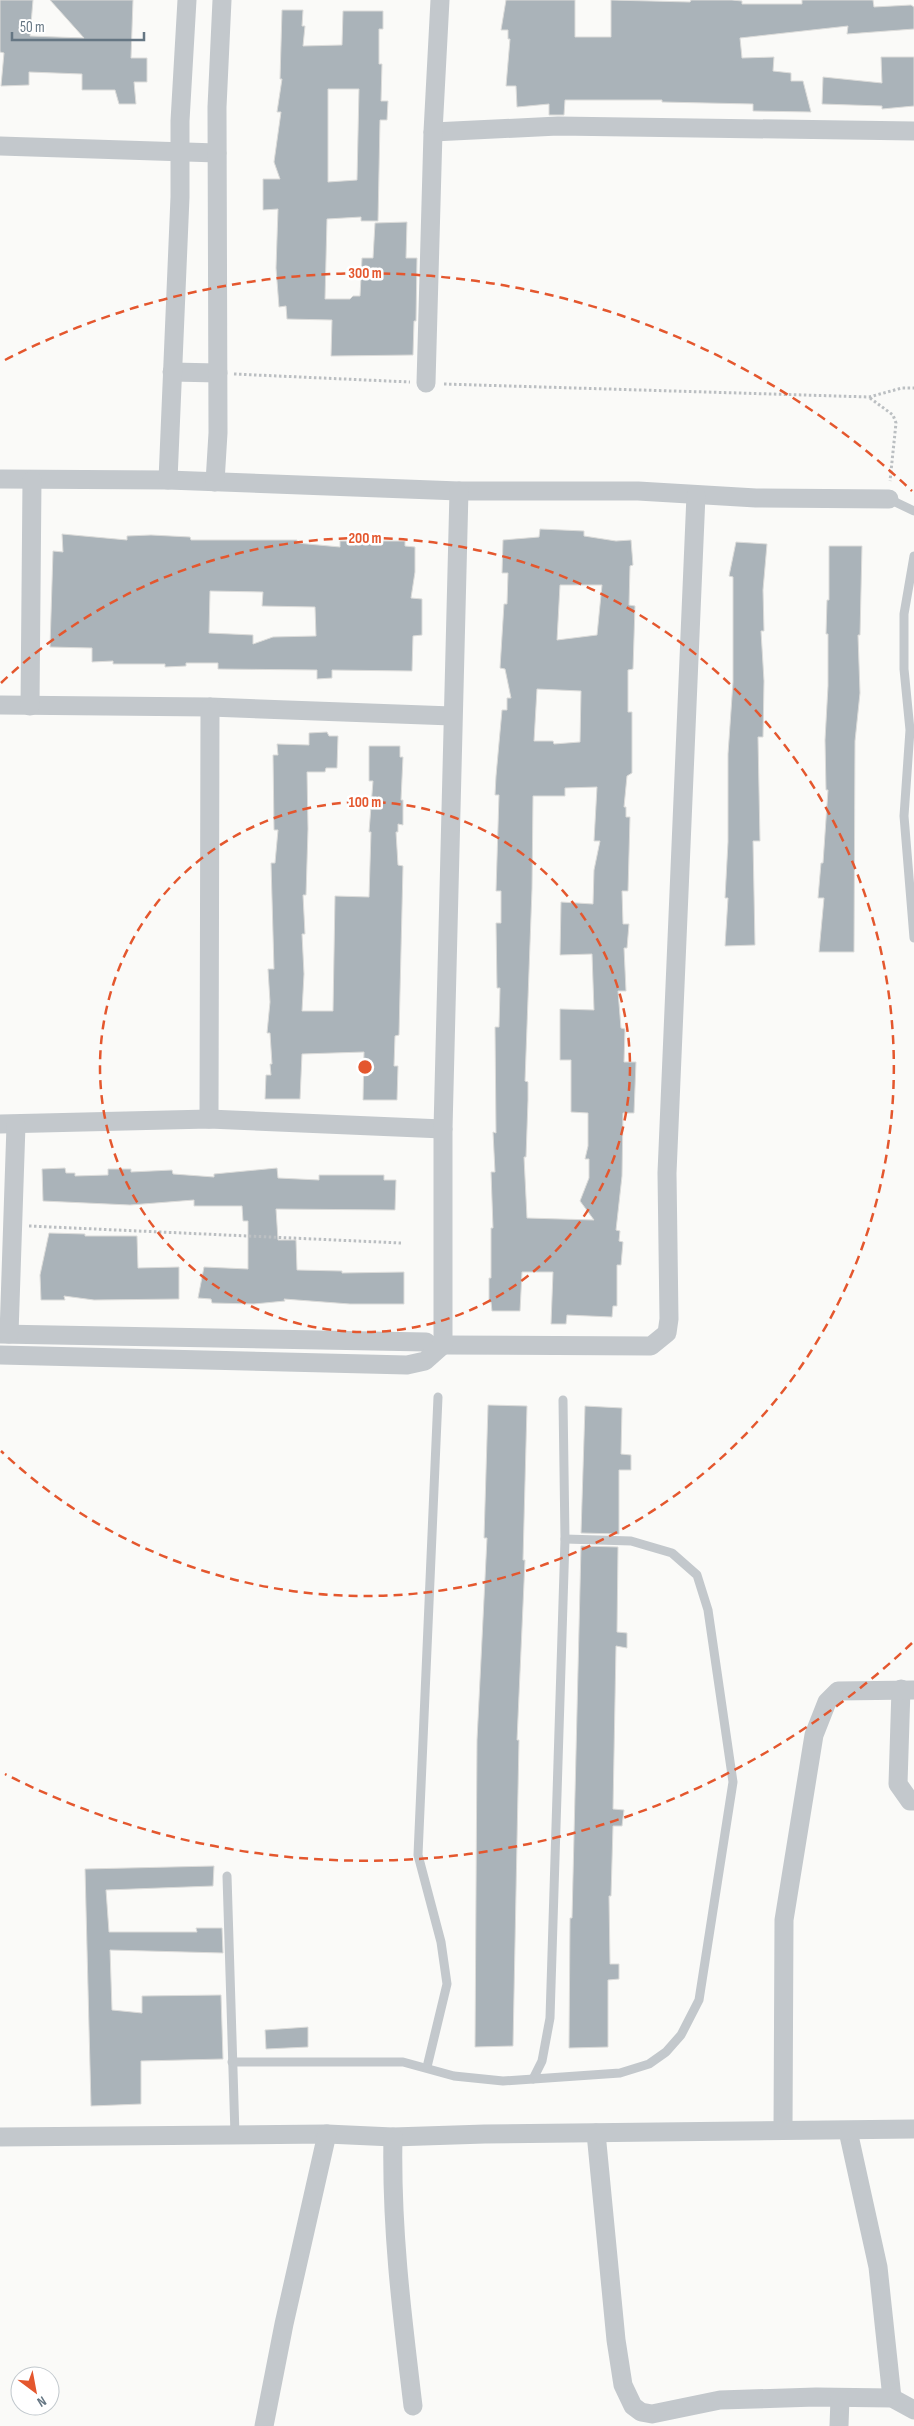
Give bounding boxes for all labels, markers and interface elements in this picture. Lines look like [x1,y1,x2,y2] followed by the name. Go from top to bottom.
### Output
[12,10,145,42] scale bar
[20,18,45,37] text: 50 m
[348,264,382,283] text: 300 m
[348,529,382,548] text: 200 m
[349,793,381,812] text: 100 m
[356,1058,374,1076] centre of rings
[10,2366,60,2416] north arrow
[34,2392,49,2411] text: N

